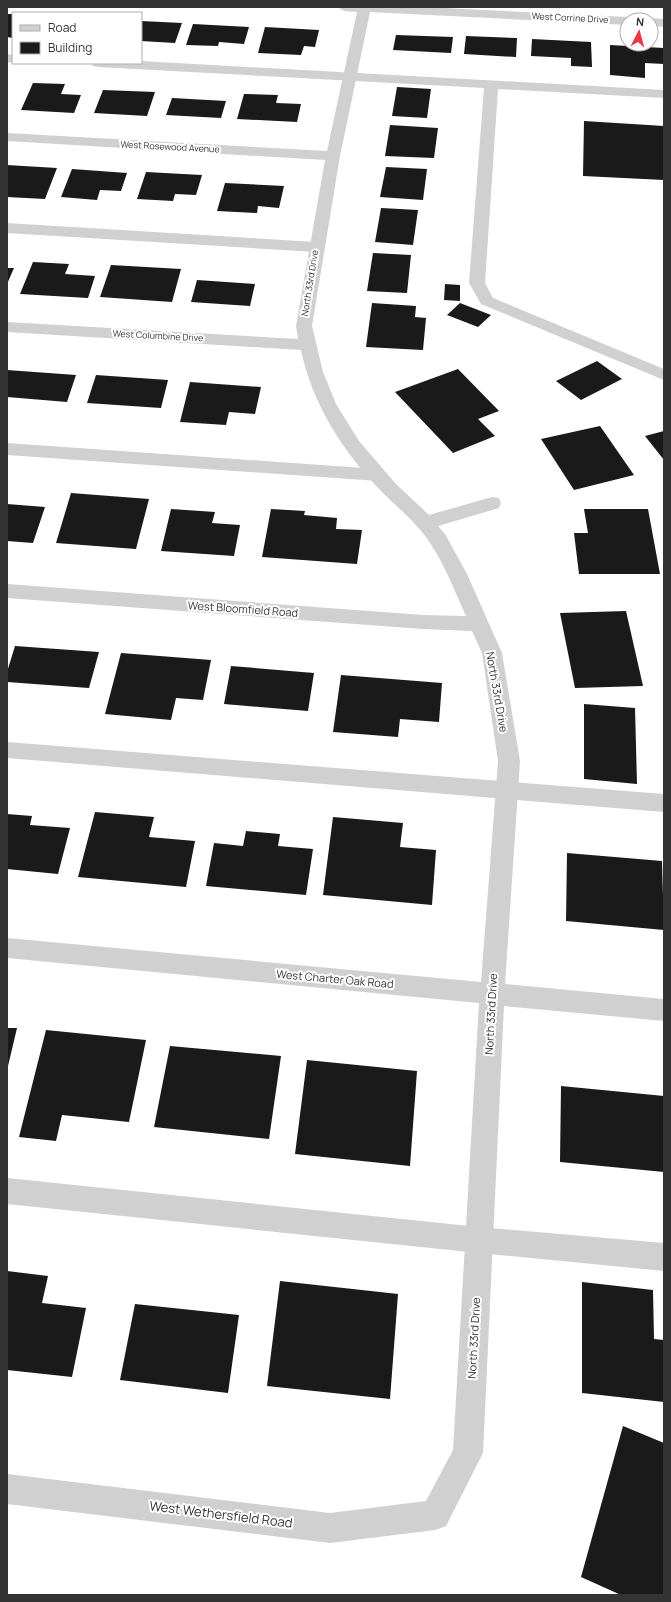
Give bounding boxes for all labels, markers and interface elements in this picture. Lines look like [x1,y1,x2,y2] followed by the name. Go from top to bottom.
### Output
[531,9,609,26] street label: West Corrine Drive
[12,12,142,64] legend
[619,12,659,52] north arrow
[635,14,645,29] text: N
[48,19,76,36] text: Road
[48,39,92,56] text: Building
[120,137,220,156] street label: West Rosewood Avenue
[298,249,321,317] street label: North 33rd Drive
[112,327,204,344] street label: West Columbine Drive
[187,597,299,620] street label: West Bloomfield Road
[483,650,512,734] street label: North 33rd Drive
[276,966,394,991] street label: West Charter Oak Road
[481,972,500,1055] street label: North 33rd Drive
[464,1296,483,1379] street label: North 33rd Drive
[148,1496,294,1532] street label: West Wethersfield Road

